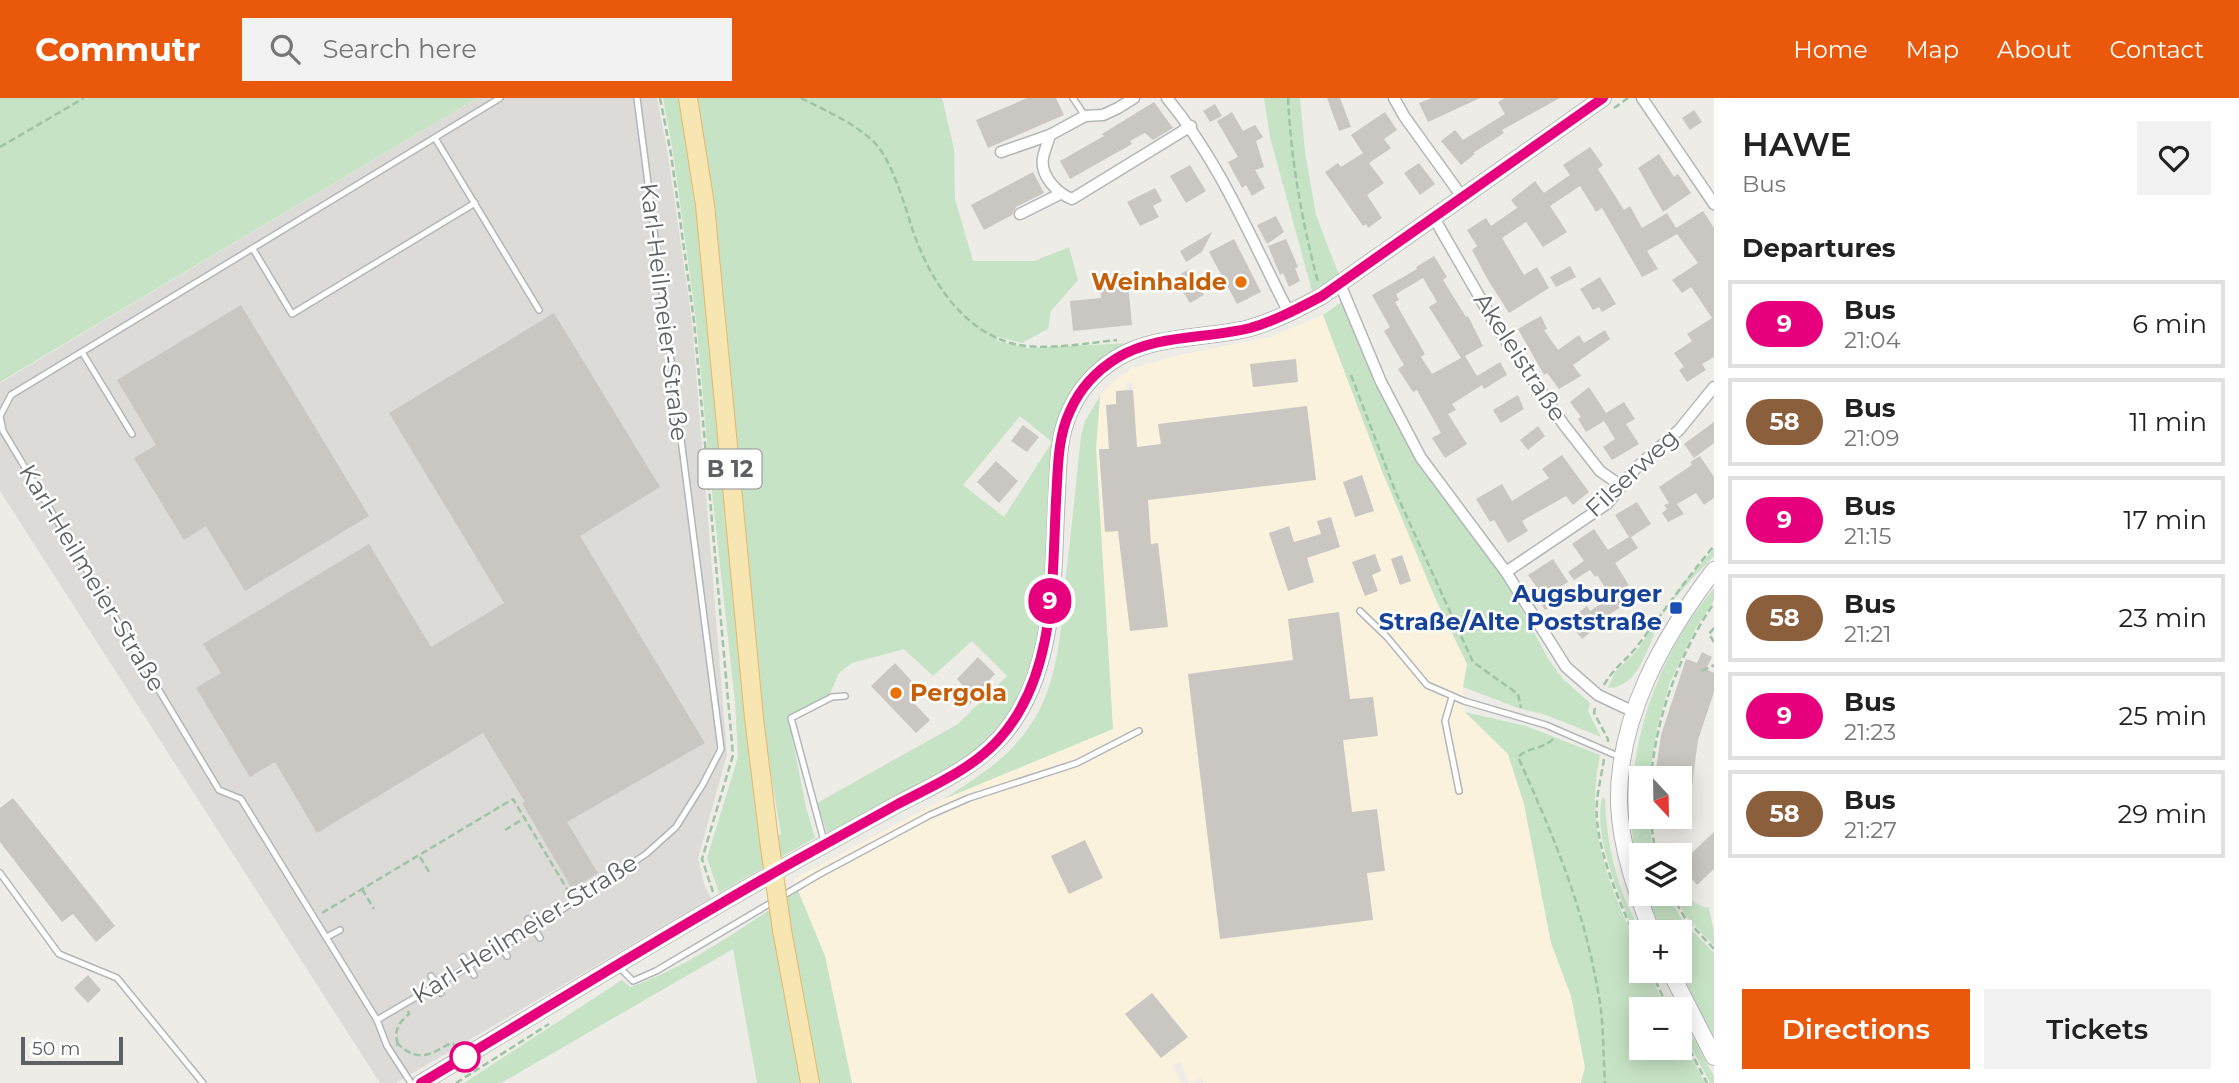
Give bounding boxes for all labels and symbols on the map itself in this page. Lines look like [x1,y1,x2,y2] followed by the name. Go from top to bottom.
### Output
[634,181,695,443] street label: Karl-Heilmeier-Straße
[1091,267,1227,296] place label: Weinhalde
[1233,274,1249,290] marker: Weinhalde
[1468,287,1573,427] street label: Akeleistraße
[1579,422,1684,523] street label: Filserweg
[698,450,762,488] road number: B 12
[13,459,172,697] street label: Karl-Heilmeier-Straße
[1027,578,1073,624] line badge: 9
[1379,579,1662,636] place label: Augsburger Straße/Alte Poststraße
[1668,600,1684,616] marker: Augsburger Straße/Alte Poststraße
[910,678,1007,707] place label: Pergola
[888,685,904,701] marker: Pergola
[1629,766,1692,830] north arrow
[407,847,643,1010] street label: Karl-Heilmeier-Straße
[21,1034,122,1066] scale bar
[450,1042,480,1072] unlabelled marker

